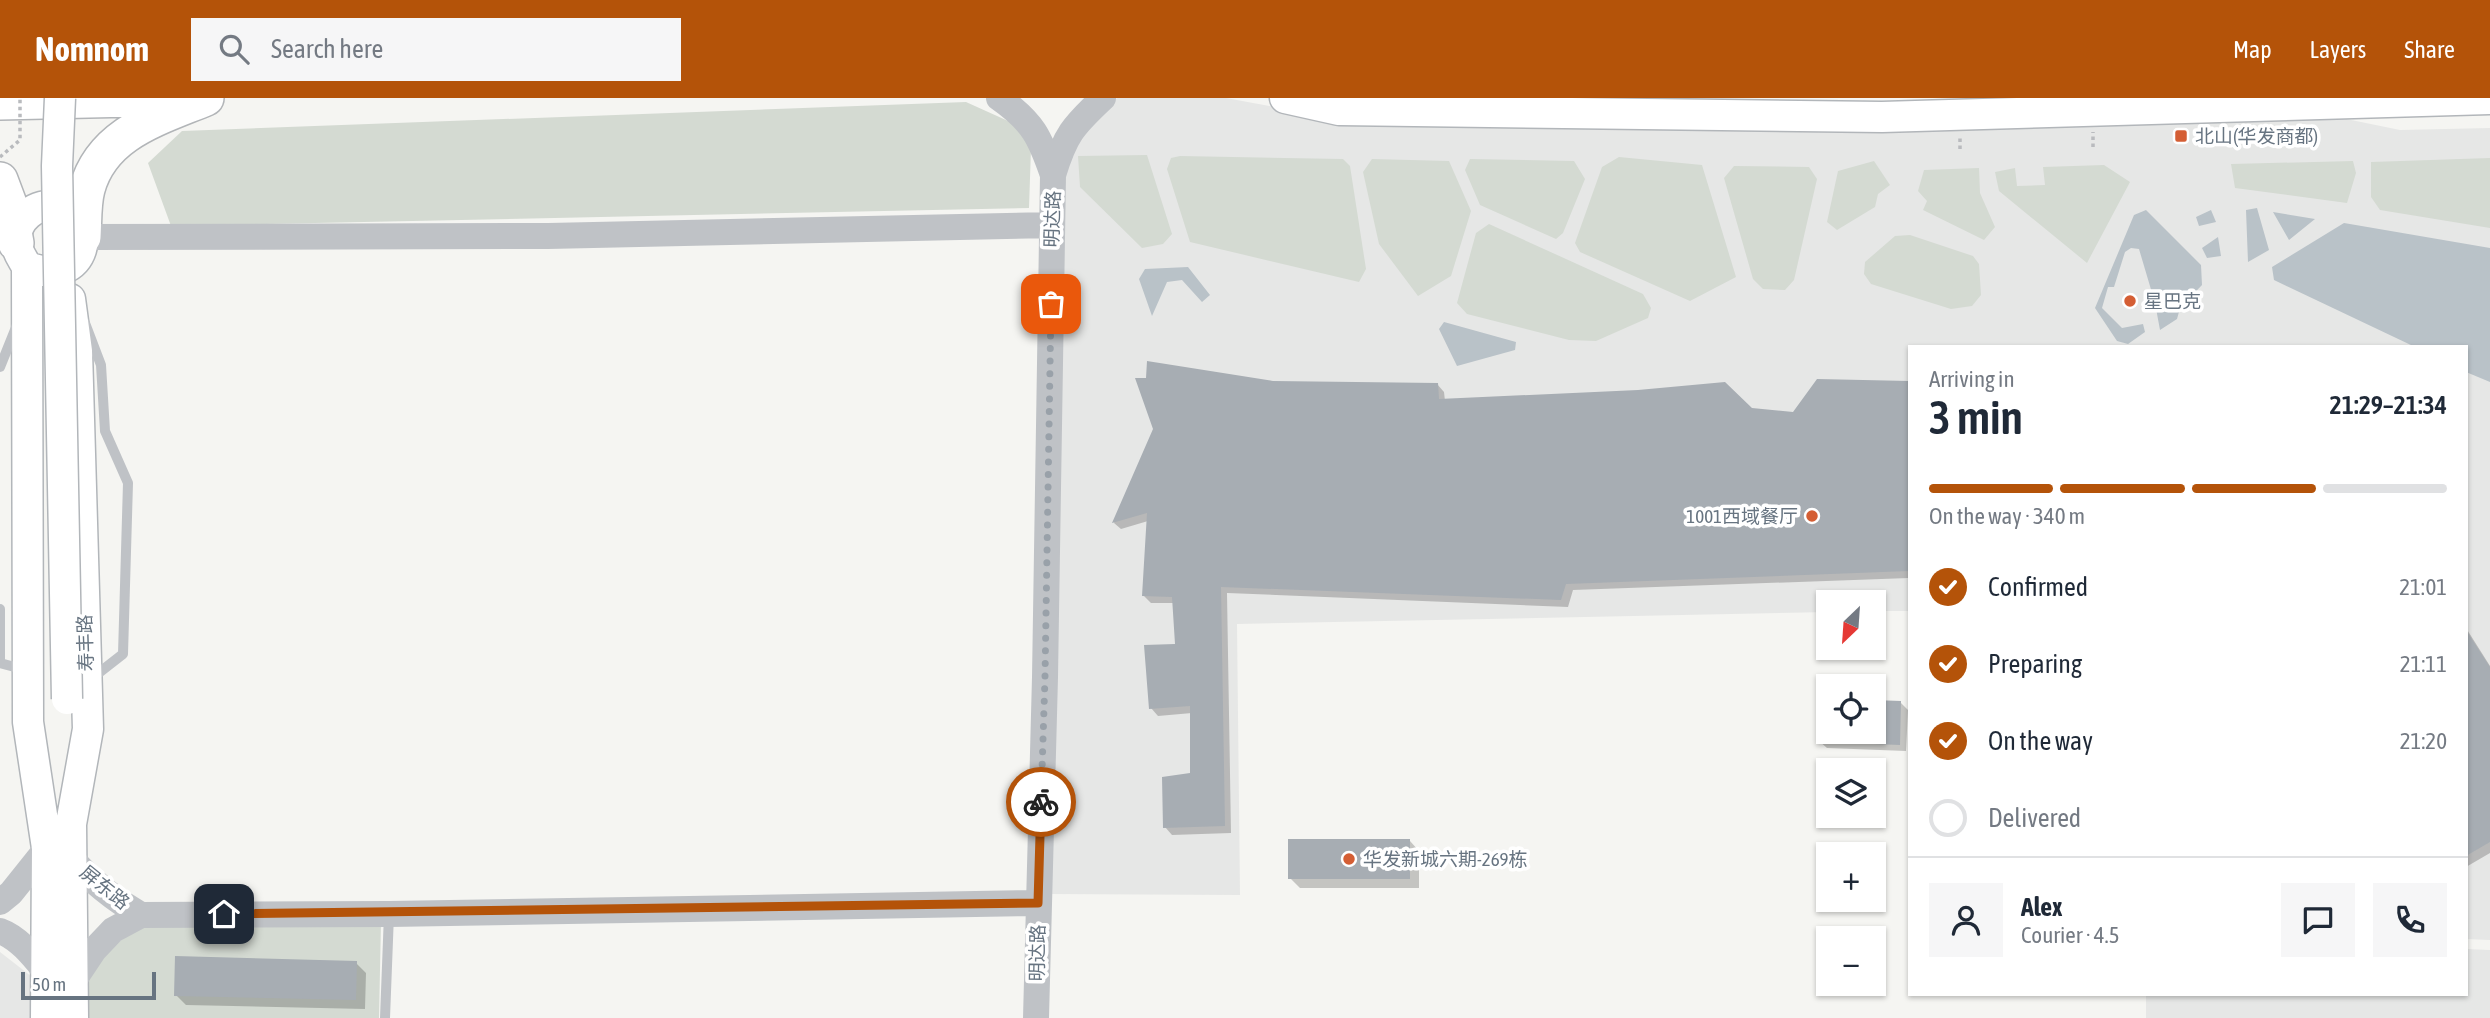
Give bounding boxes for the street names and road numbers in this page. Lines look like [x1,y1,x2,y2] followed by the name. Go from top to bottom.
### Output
[1040,190,1064,248] street label: 明达路
[73,614,97,672] street label: 寿丰路
[76,861,134,913] street label: 屏东路
[1026,924,1048,982] street label: 明达路

